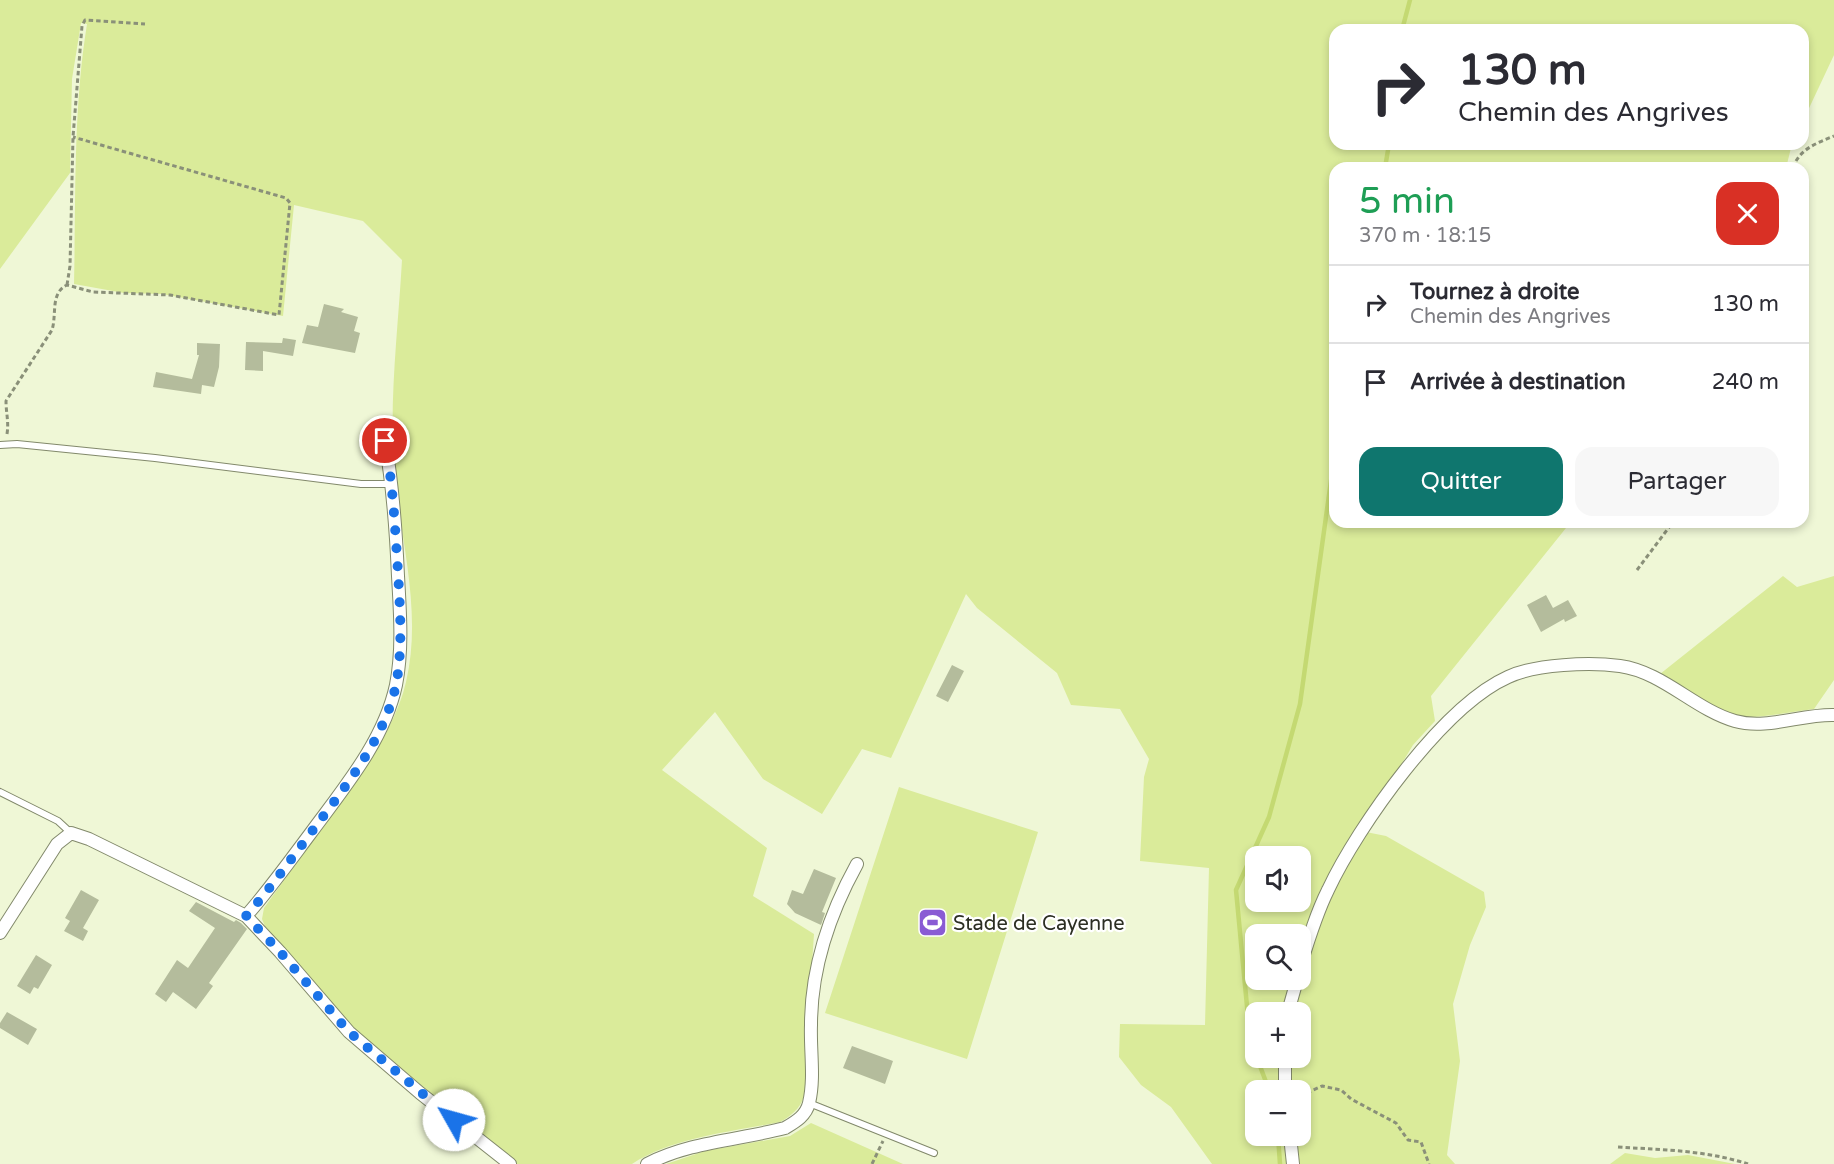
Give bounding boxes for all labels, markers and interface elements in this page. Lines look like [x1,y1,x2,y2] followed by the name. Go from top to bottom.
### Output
[1458,45,1587,96] text: 130 m
[1359,48,1437,126] icon: right
[1458,96,1729,129] text: Chemin des Angrives
[1359,180,1455,223] text: 5 min
[1716,182,1779,245] button: close
[1359,224,1491,248] text: 370 m · 18:15
[1410,279,1579,305] text: Tournez à droite
[1359,288,1392,321] icon: right
[1712,291,1779,317] text: 130 m
[1410,305,1610,329] text: Chemin des Angrives
[1359,366,1392,399] icon: arrive
[1410,369,1626,395] text: Arrivée à destination
[1712,369,1779,395] text: 240 m
[359,415,410,466] pin
[368,424,401,457] icon: arrive
[1359,447,1563,516] button: Quitter
[1575,447,1779,516] button: Partager
[1245,846,1311,1146] map controls
[1245,846,1311,912] button: sound
[916,907,948,939] sports icon: Stade de Cayenne
[953,912,1125,936] place label: Stade de Cayenne
[1245,924,1311,990] button: search
[1245,1002,1311,1068] button: +
[1245,1080,1311,1146] button: −
[422,1088,486,1152] position arrow

